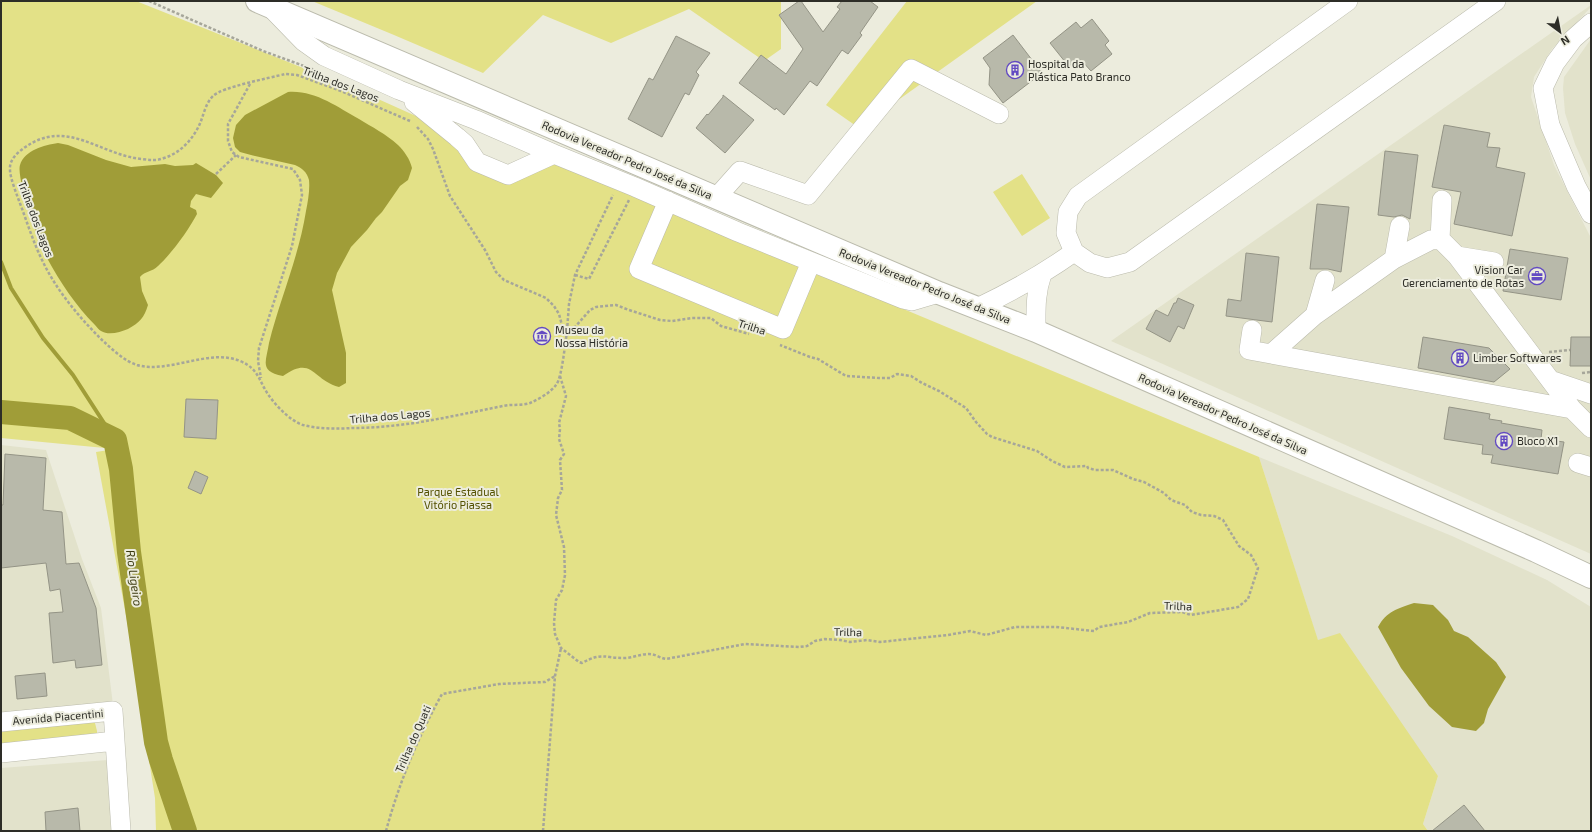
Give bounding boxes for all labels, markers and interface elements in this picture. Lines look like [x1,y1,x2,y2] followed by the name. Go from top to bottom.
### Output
[1540,12,1580,52] north arrow
[1559,33,1572,49] text: N
[1028,57,1131,83] place label: Hospital da Plástica Pato Branco
[1005,60,1025,80] building icon: Hospital da Plástica Pato Branco
[301,63,382,104] street label: Trilha dos Lagos
[540,118,714,201] street label: Rodovia Vereador Pedro José da Silva
[16,179,57,259] street label: Trilha dos Lagos
[838,245,1013,326] street label: Rodovia Vereador Pedro José da Silva
[1402,263,1525,289] place label: Vision Car Gerenciamento de Rotas
[1527,266,1547,286] office icon: Vision Car Gerenciamento de Rotas
[737,316,768,337] street label: Trilha
[555,323,628,349] place label: Museu da Nossa História
[532,326,552,346] museum icon: Museu da Nossa História
[1450,348,1470,368] building icon: Limber Softwares
[1473,351,1562,364] place label: Limber Softwares
[1137,370,1310,457] street label: Rodovia Vereador Pedro José da Silva
[349,405,431,426] street label: Trilha dos Lagos
[1494,431,1514,451] building icon: Bloco X1
[1517,434,1558,447] place label: Bloco X1
[417,485,499,511] park label: Parque Estadual Vitório Piassa
[124,549,146,607] water label: Rio Ligeiro
[1164,599,1192,612] street label: Trilha
[834,625,862,638] street label: Trilha
[392,703,434,775] street label: Trilha do Quati
[12,706,104,727] street label: Avenida Piacentini

